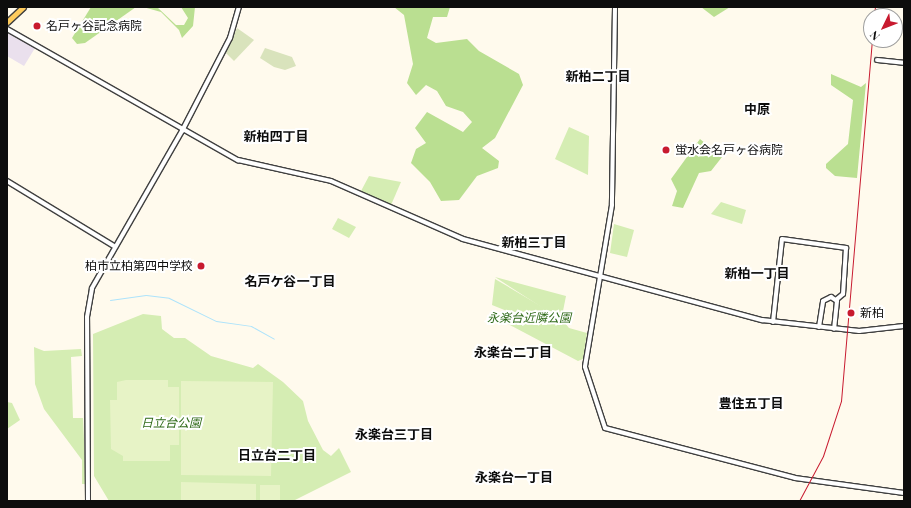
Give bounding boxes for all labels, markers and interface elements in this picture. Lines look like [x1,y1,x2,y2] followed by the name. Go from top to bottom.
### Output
[863,8,903,48] north arrow
[46,19,142,33] place label: 名戸ヶ谷記念病院
[31,20,43,32] marker: 名戸ヶ谷記念病院
[866,28,883,44] text: N
[566,68,630,84] district label: 新柏二丁目
[744,101,770,117] district label: 中原
[244,128,308,144] district label: 新柏四丁目
[675,143,783,157] place label: 蛍水会名戸ヶ谷病院
[660,144,672,156] marker: 蛍水会名戸ヶ谷病院
[502,234,566,250] district label: 新柏三丁目
[85,259,193,273] place label: 柏市立柏第四中学校
[196,261,206,271] marker: 柏市立柏第四中学校
[725,265,789,281] district label: 新柏一丁目
[245,273,335,289] district label: 名戸ケ谷一丁目
[860,306,884,320] place label: 新柏
[845,307,857,319] marker: 新柏
[487,311,571,325] park label: 永楽台近隣公園
[474,344,552,360] district label: 永楽台二丁目
[719,395,783,411] district label: 豊住五丁目
[141,416,201,430] park label: 日立台公園
[355,426,433,442] district label: 永楽台三丁目
[238,447,316,463] district label: 日立台二丁目
[475,469,553,485] district label: 永楽台一丁目

